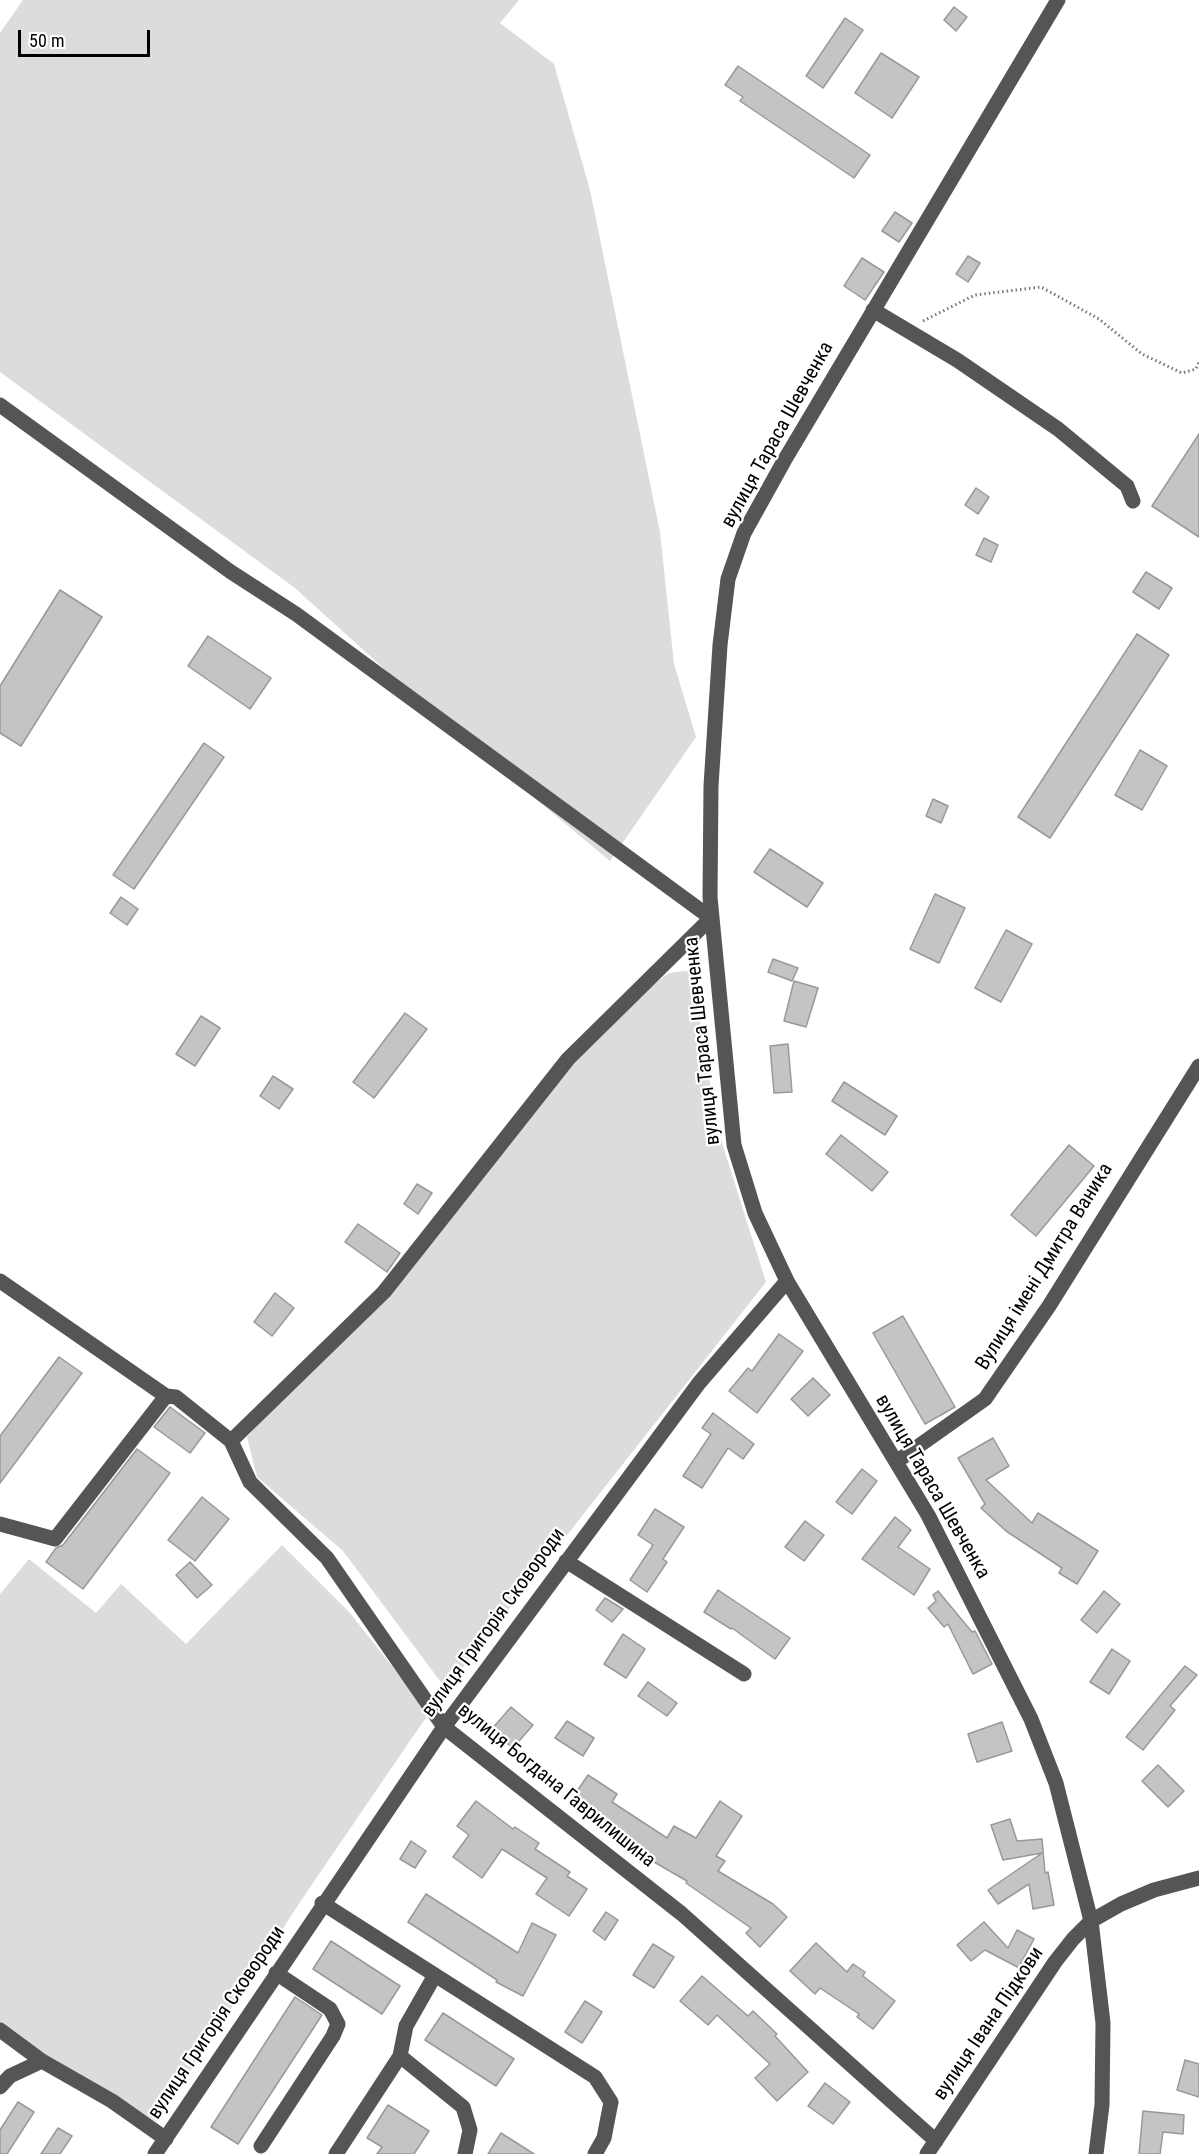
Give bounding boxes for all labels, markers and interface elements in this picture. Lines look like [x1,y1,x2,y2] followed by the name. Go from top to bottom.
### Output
[21,18,153,56] scale bar
[29,30,64,51] text: 50 m
[717,338,839,532] street label: вулиця Тараса Шевченка
[680,936,726,1146] street label: вулиця Тараса Шевченка
[971,1159,1119,1375] street label: Вулиця імені Дмитра Ваника
[869,1391,995,1583] street label: вулиця Тараса Шевченка
[417,1524,571,1722] street label: вулиця Григорія Сковороди
[452,1699,660,1873] street label: вулиця Богдана Гаврилишина
[143,1922,291,2124] street label: вулиця Григорія Сковороди
[929,1943,1049,2105] street label: вулиця Івана Підкови

